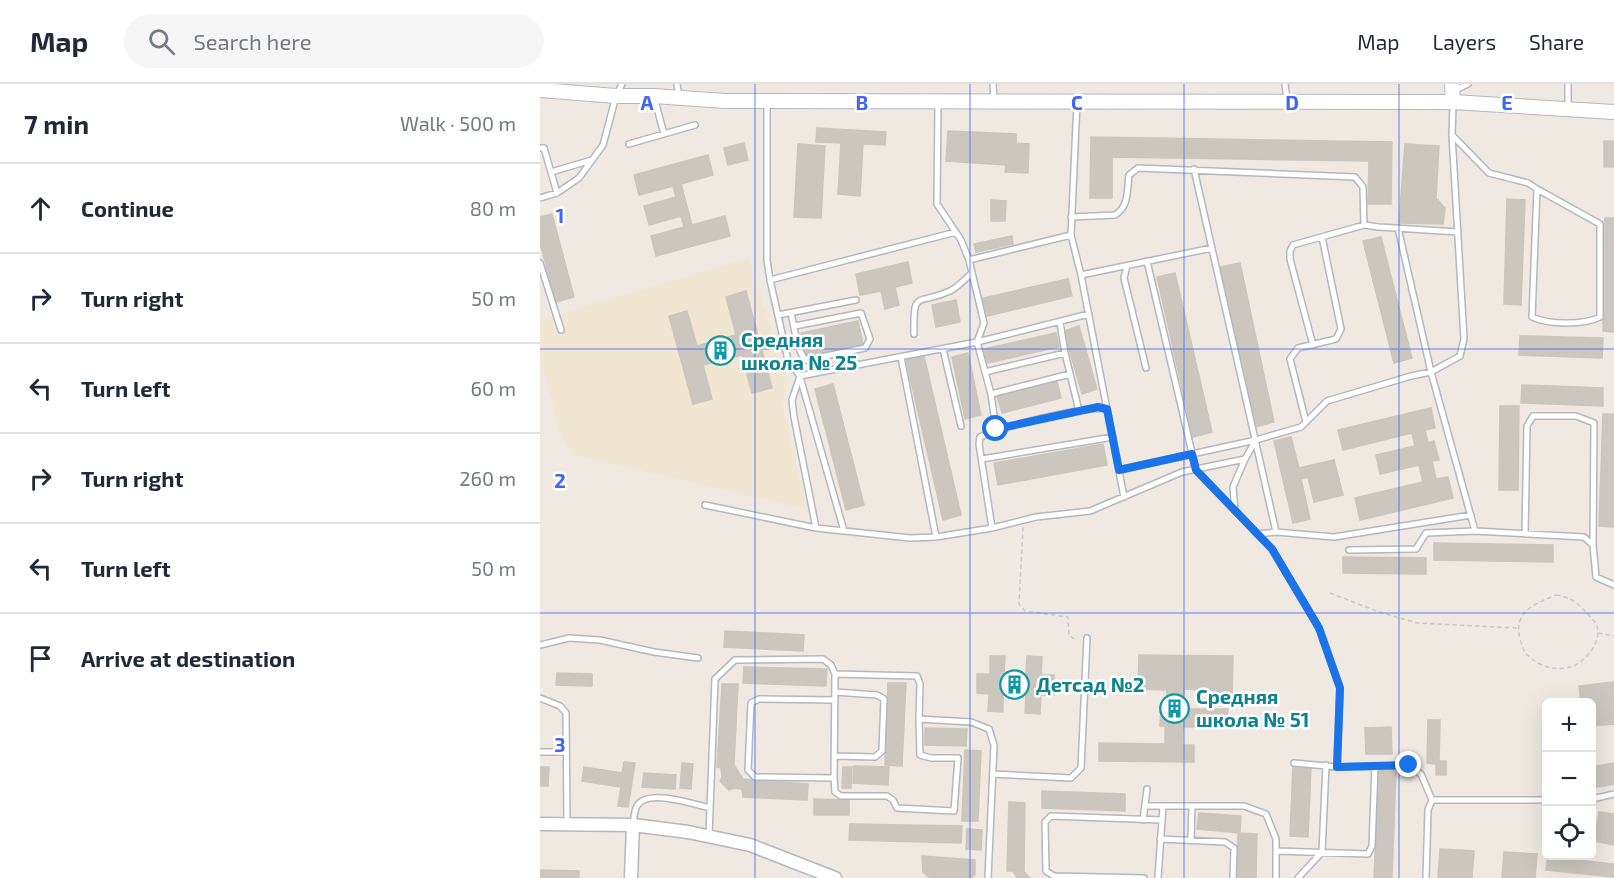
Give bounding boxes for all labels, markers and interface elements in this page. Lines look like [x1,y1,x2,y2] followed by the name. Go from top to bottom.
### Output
[124,14,544,68] search box
[30,24,88,58] text: Map
[145,25,178,58] icon: search
[193,28,312,54] text: Search here
[1357,29,1399,54] text: Map
[1432,29,1496,54] text: Layers
[1529,29,1584,54] text: Share
[640,90,654,114] text: A
[856,90,868,114] text: B
[1071,90,1083,114] text: C
[1285,90,1299,114] text: D
[1501,90,1513,114] text: E
[24,108,89,139] text: 7 min
[400,111,516,135] text: Walk · 500 m
[24,192,57,225] icon: ahead
[81,195,174,221] text: Continue
[470,196,516,220] text: 80 m
[556,203,564,227] text: 1
[24,282,57,315] icon: right
[81,285,183,311] text: Turn right
[471,286,516,310] text: 50 m
[741,327,857,374] place label: Средняя школа № 25
[704,334,736,366] building icon: Средняя школа № 25
[24,372,57,405] icon: left
[81,375,170,401] text: Turn left
[471,376,516,400] text: 60 m
[982,415,1008,441] route start
[24,462,57,495] icon: right
[81,465,183,491] text: Turn right
[459,466,516,490] text: 260 m
[554,468,566,492] text: 2
[24,552,57,585] icon: left
[81,555,170,581] text: Turn left
[471,556,516,580] text: 50 m
[24,642,57,675] icon: arrive
[81,645,295,671] text: Arrive at destination
[999,668,1031,700] building icon: Детсад №2
[1036,672,1144,696] place label: Детсад №2
[1196,684,1309,731] place label: Средняя школа № 51
[1159,692,1191,724] building icon: Средняя школа № 51
[1542,698,1596,860] map controls
[1542,698,1596,752] button: +
[554,732,566,756] text: 3
[1395,751,1421,777] route end
[1542,752,1596,806] button: −
[1542,806,1596,860] button: locate

